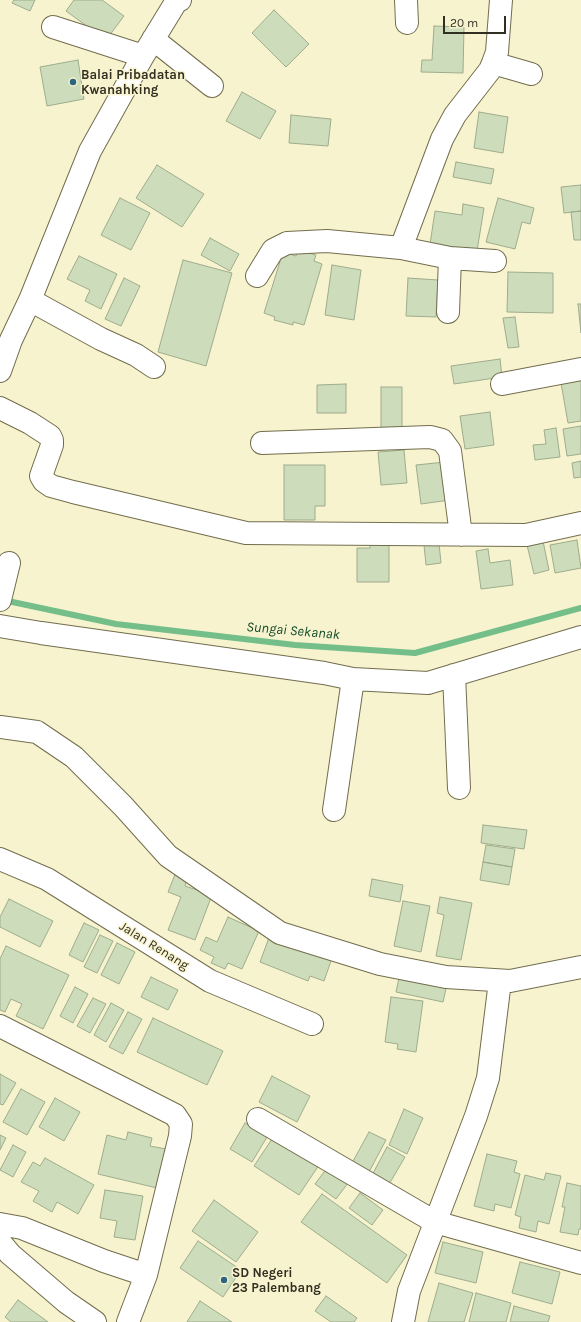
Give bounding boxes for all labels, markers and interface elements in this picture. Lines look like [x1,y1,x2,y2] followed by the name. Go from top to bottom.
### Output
[445,8,508,34] scale bar
[450,16,478,30] text: 20 m
[81,67,185,98] place label: Balai Pribadatan Kwanahking
[68,77,78,87] marker: Balai Pribadatan Kwanahking
[246,619,340,643] water label: Sungai Sekanak
[116,918,192,974] street label: Jalan Renang
[232,1265,321,1296] place label: SD Negeri 23 Palembang
[219,1275,229,1285] marker: SD Negeri 23 Palembang

